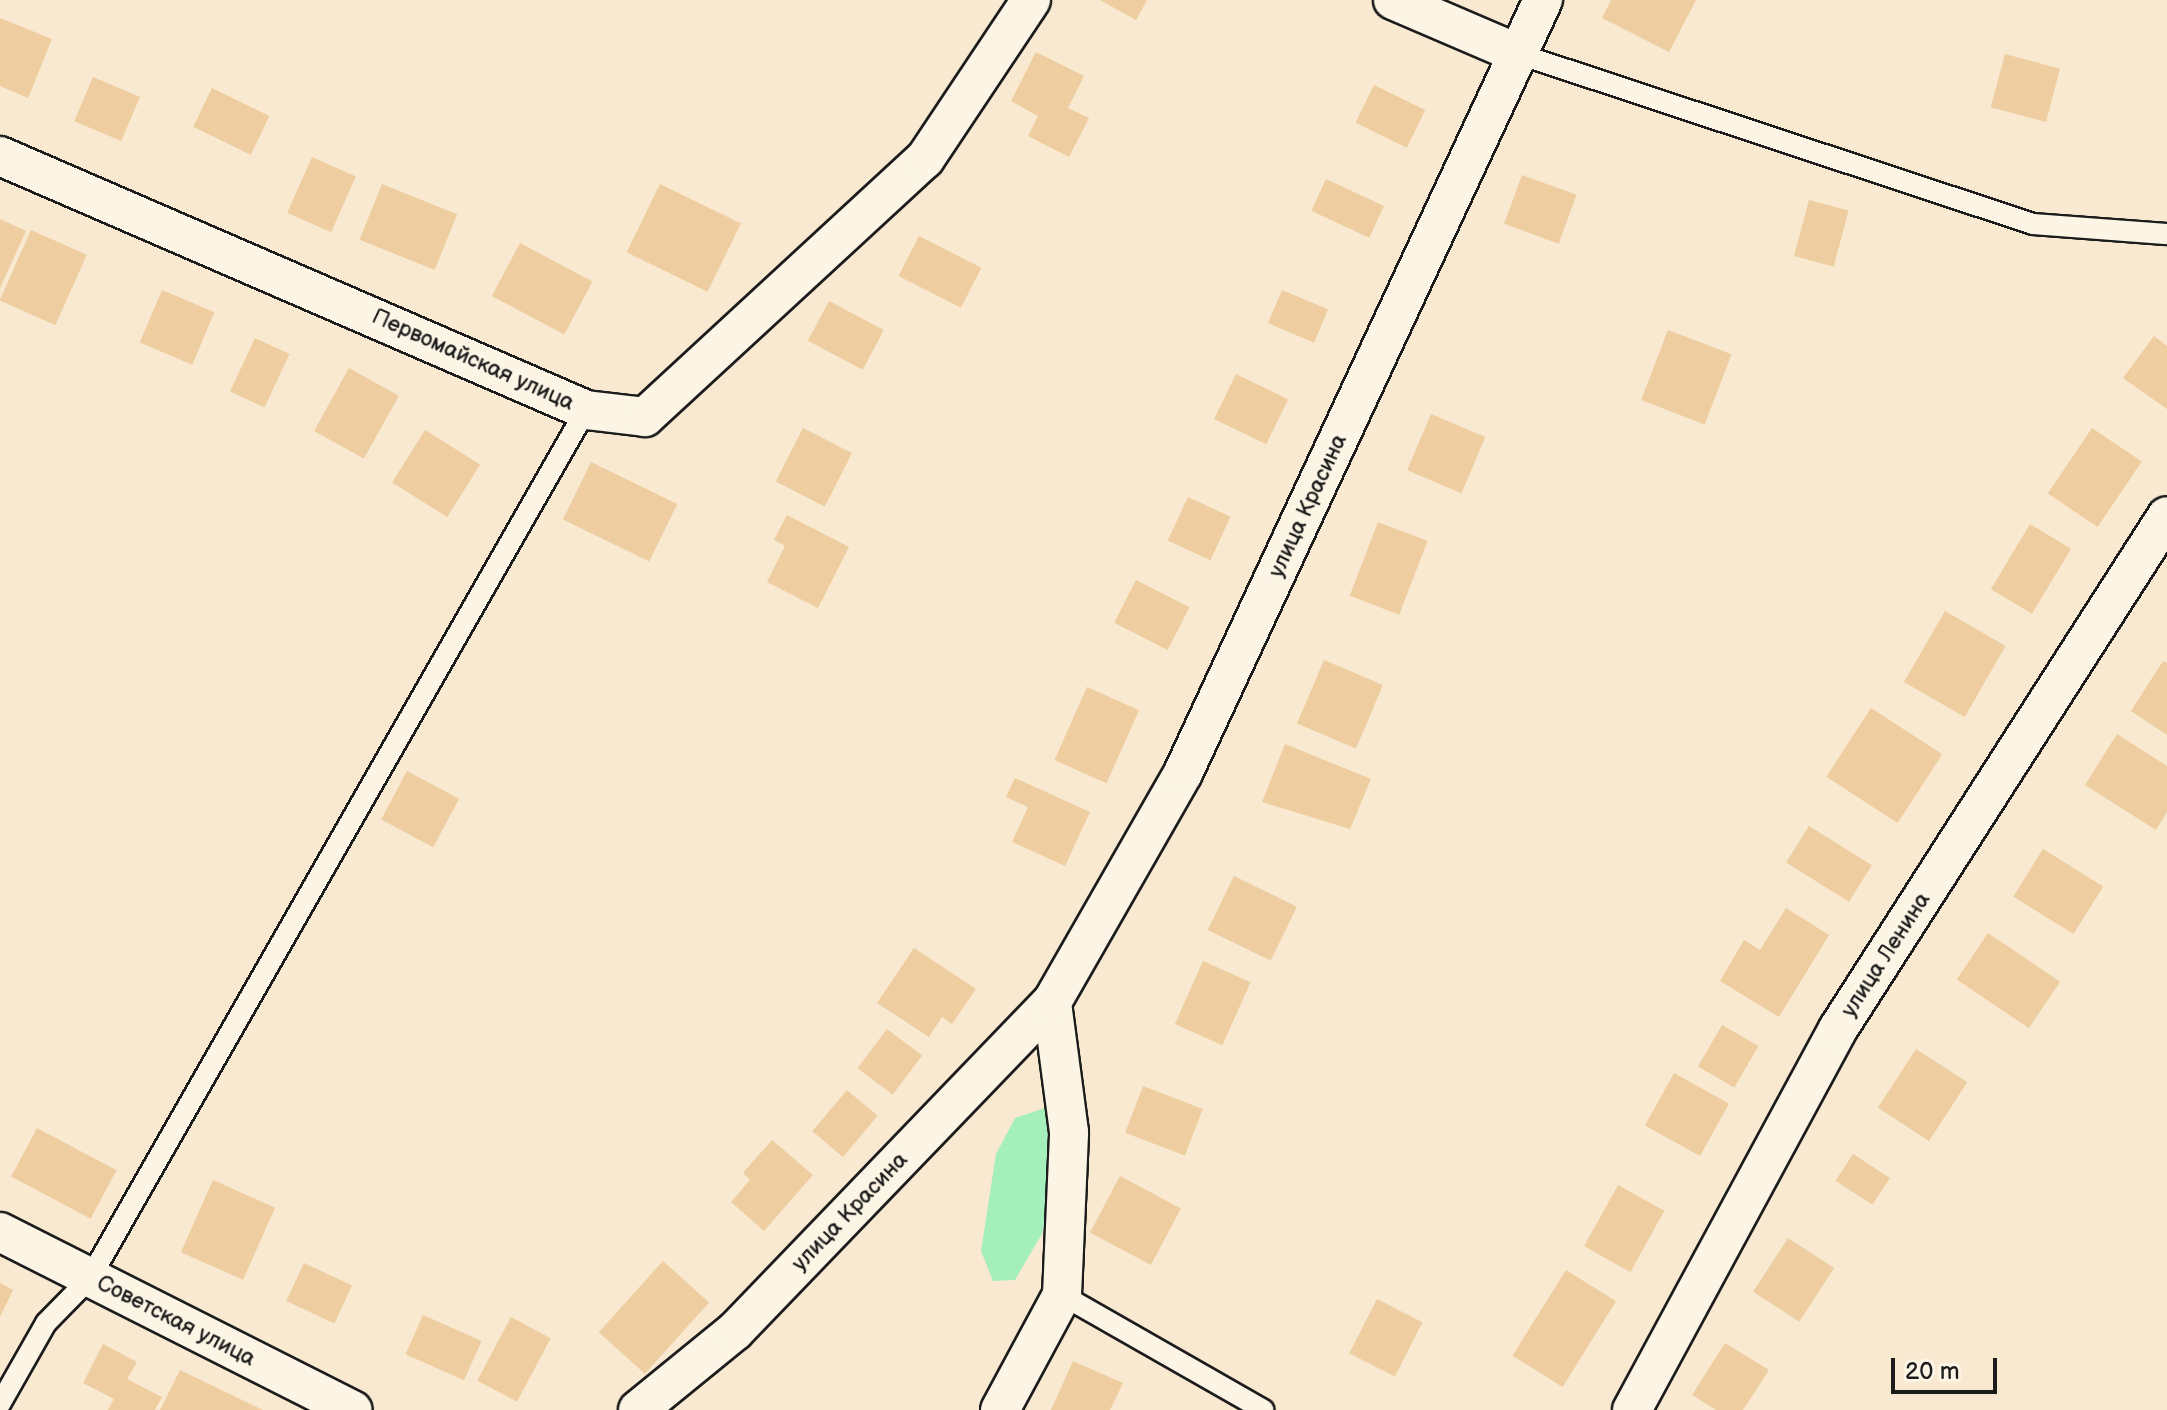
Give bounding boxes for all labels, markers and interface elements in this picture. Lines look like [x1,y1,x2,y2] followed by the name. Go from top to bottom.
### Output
[368,304,578,416] street label: Первомайская улица
[1263,430,1353,582] street label: улица Красина
[1836,888,1936,1022] street label: улица Ленина
[787,1147,913,1277] street label: улица Красина
[92,1270,260,1372] street label: Советская улица
[1895,1342,2001,1392] scale bar
[1905,1357,1960,1386] text: 20 m

